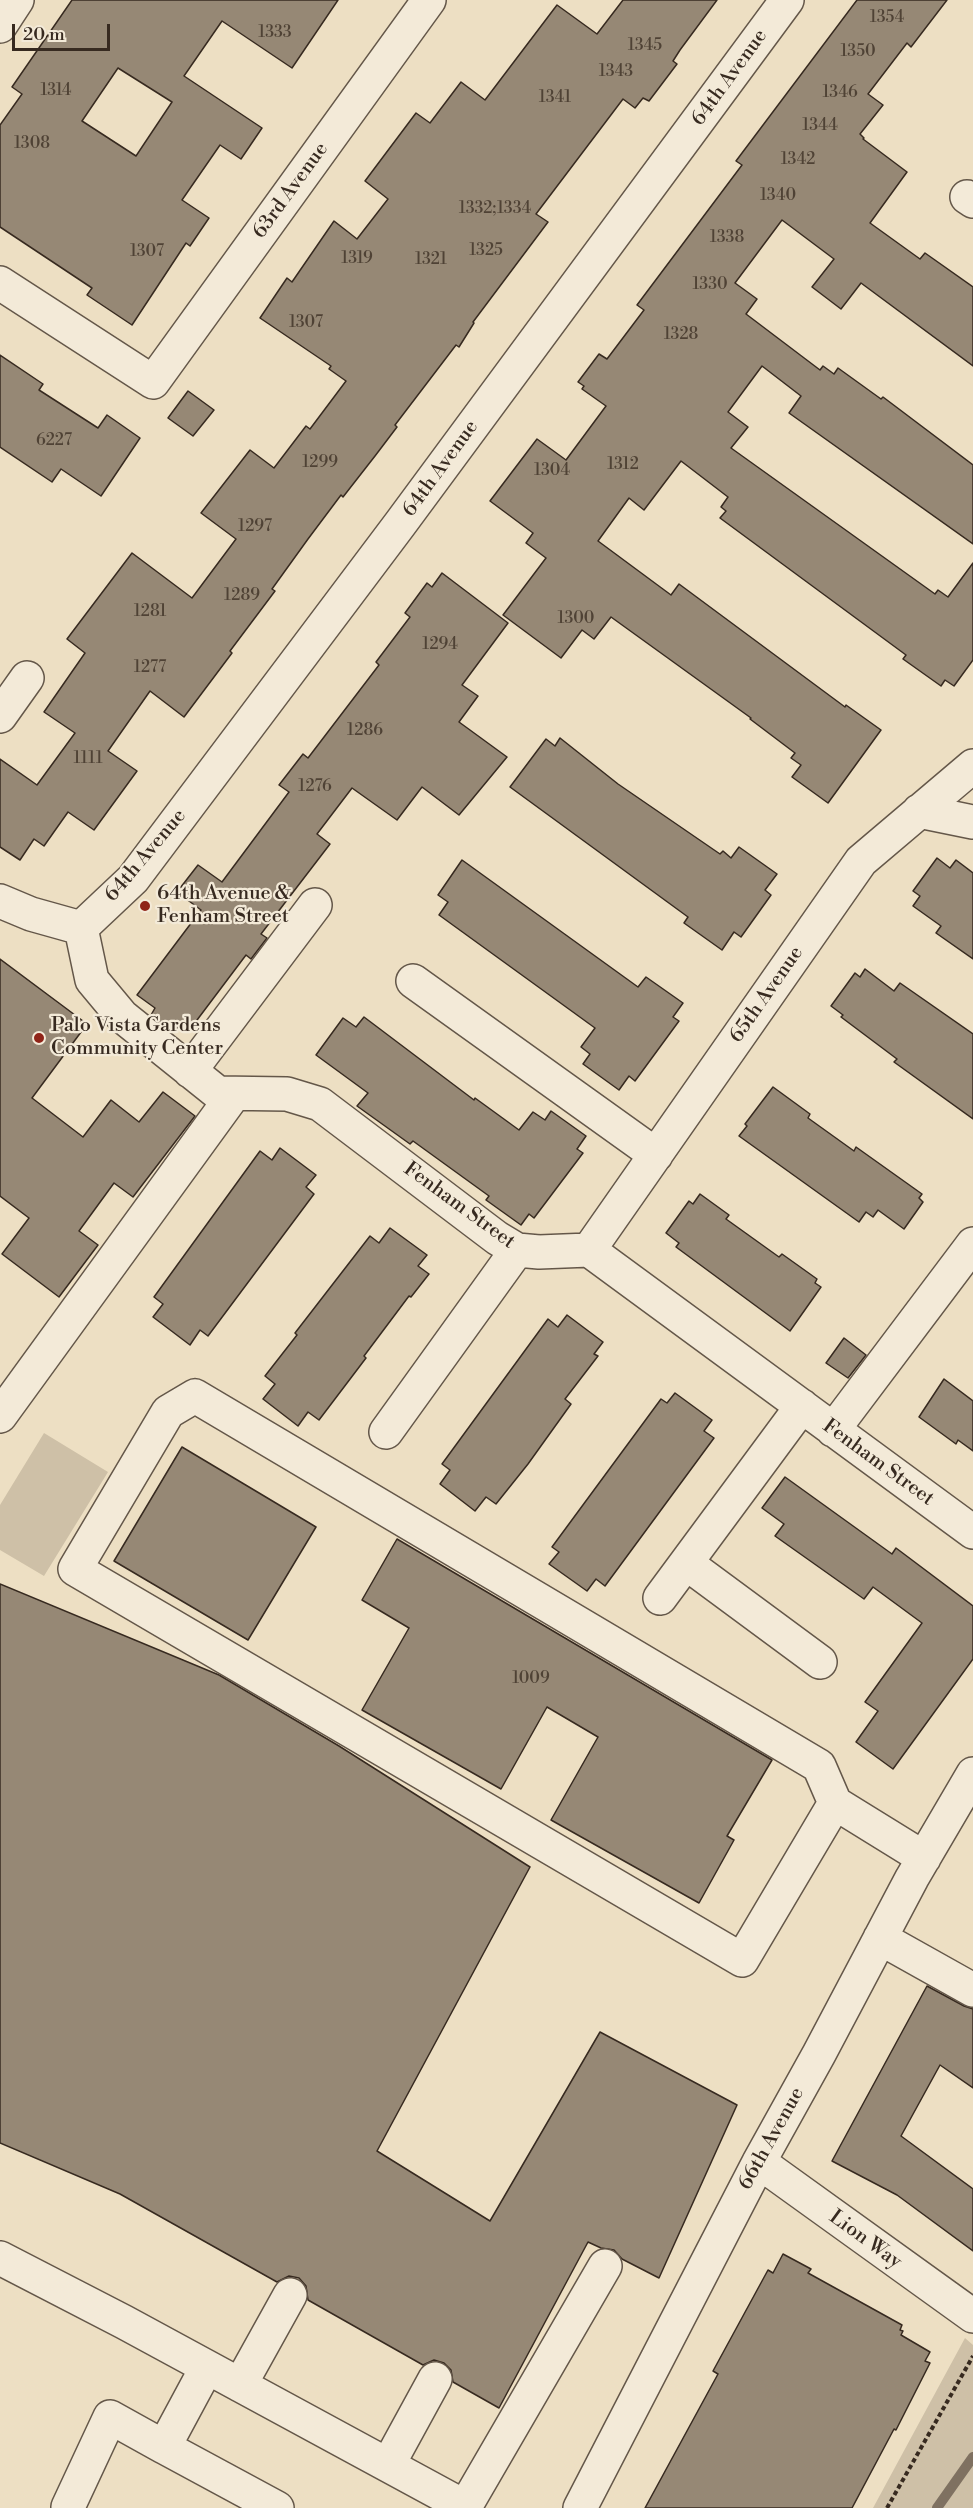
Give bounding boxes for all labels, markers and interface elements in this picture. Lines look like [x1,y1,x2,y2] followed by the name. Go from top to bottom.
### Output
[870,8,904,28] house number: 1354
[15,12,112,50] scale bar
[23,23,65,46] text: 20 m
[258,23,292,43] house number: 1333
[687,25,773,131] street label: 64th Avenue
[628,36,662,56] house number: 1345
[840,42,876,62] house number: 1350
[599,62,633,82] house number: 1343
[40,81,72,101] house number: 1314
[822,83,858,103] house number: 1346
[539,88,571,108] house number: 1341
[802,116,838,136] house number: 1344
[14,134,50,154] house number: 1308
[248,138,334,244] street label: 63rd Avenue
[781,150,815,170] house number: 1342
[760,186,796,206] house number: 1340
[459,199,531,219] house number: 1332;1334
[710,228,744,248] house number: 1338
[469,241,503,261] house number: 1325
[130,242,164,262] house number: 1307
[341,249,373,269] house number: 1319
[415,250,447,270] house number: 1321
[692,275,728,295] house number: 1330
[289,313,323,333] house number: 1307
[664,325,698,345] house number: 1328
[398,416,484,522] street label: 64th Avenue
[36,431,72,451] house number: 6227
[302,453,338,473] house number: 1299
[607,455,639,475] house number: 1312
[534,461,570,481] house number: 1304
[238,517,272,537] house number: 1297
[224,586,260,606] house number: 1289
[134,602,166,622] house number: 1281
[558,609,594,629] house number: 1300
[422,635,458,655] house number: 1294
[134,658,166,678] house number: 1277
[347,721,383,741] house number: 1286
[73,749,103,769] house number: 1111
[298,777,332,797] house number: 1276
[100,805,192,907] street label: 64th Avenue
[157,882,291,929] place label: 64th Avenue & Fenham Street
[138,899,152,913] marker: 64th Avenue & Fenham Street
[725,942,809,1048] street label: 65th Avenue
[51,1014,223,1061] place label: Palo Vista Gardens Community Center
[32,1031,46,1045] marker: Palo Vista Gardens Community Center
[399,1158,519,1254] street label: Fenham Street
[818,1415,938,1511] street label: Fenham Street
[512,1669,550,1689] house number: 1009
[734,2084,810,2194] street label: 66th Avenue
[824,2206,906,2274] street label: Lion Way

